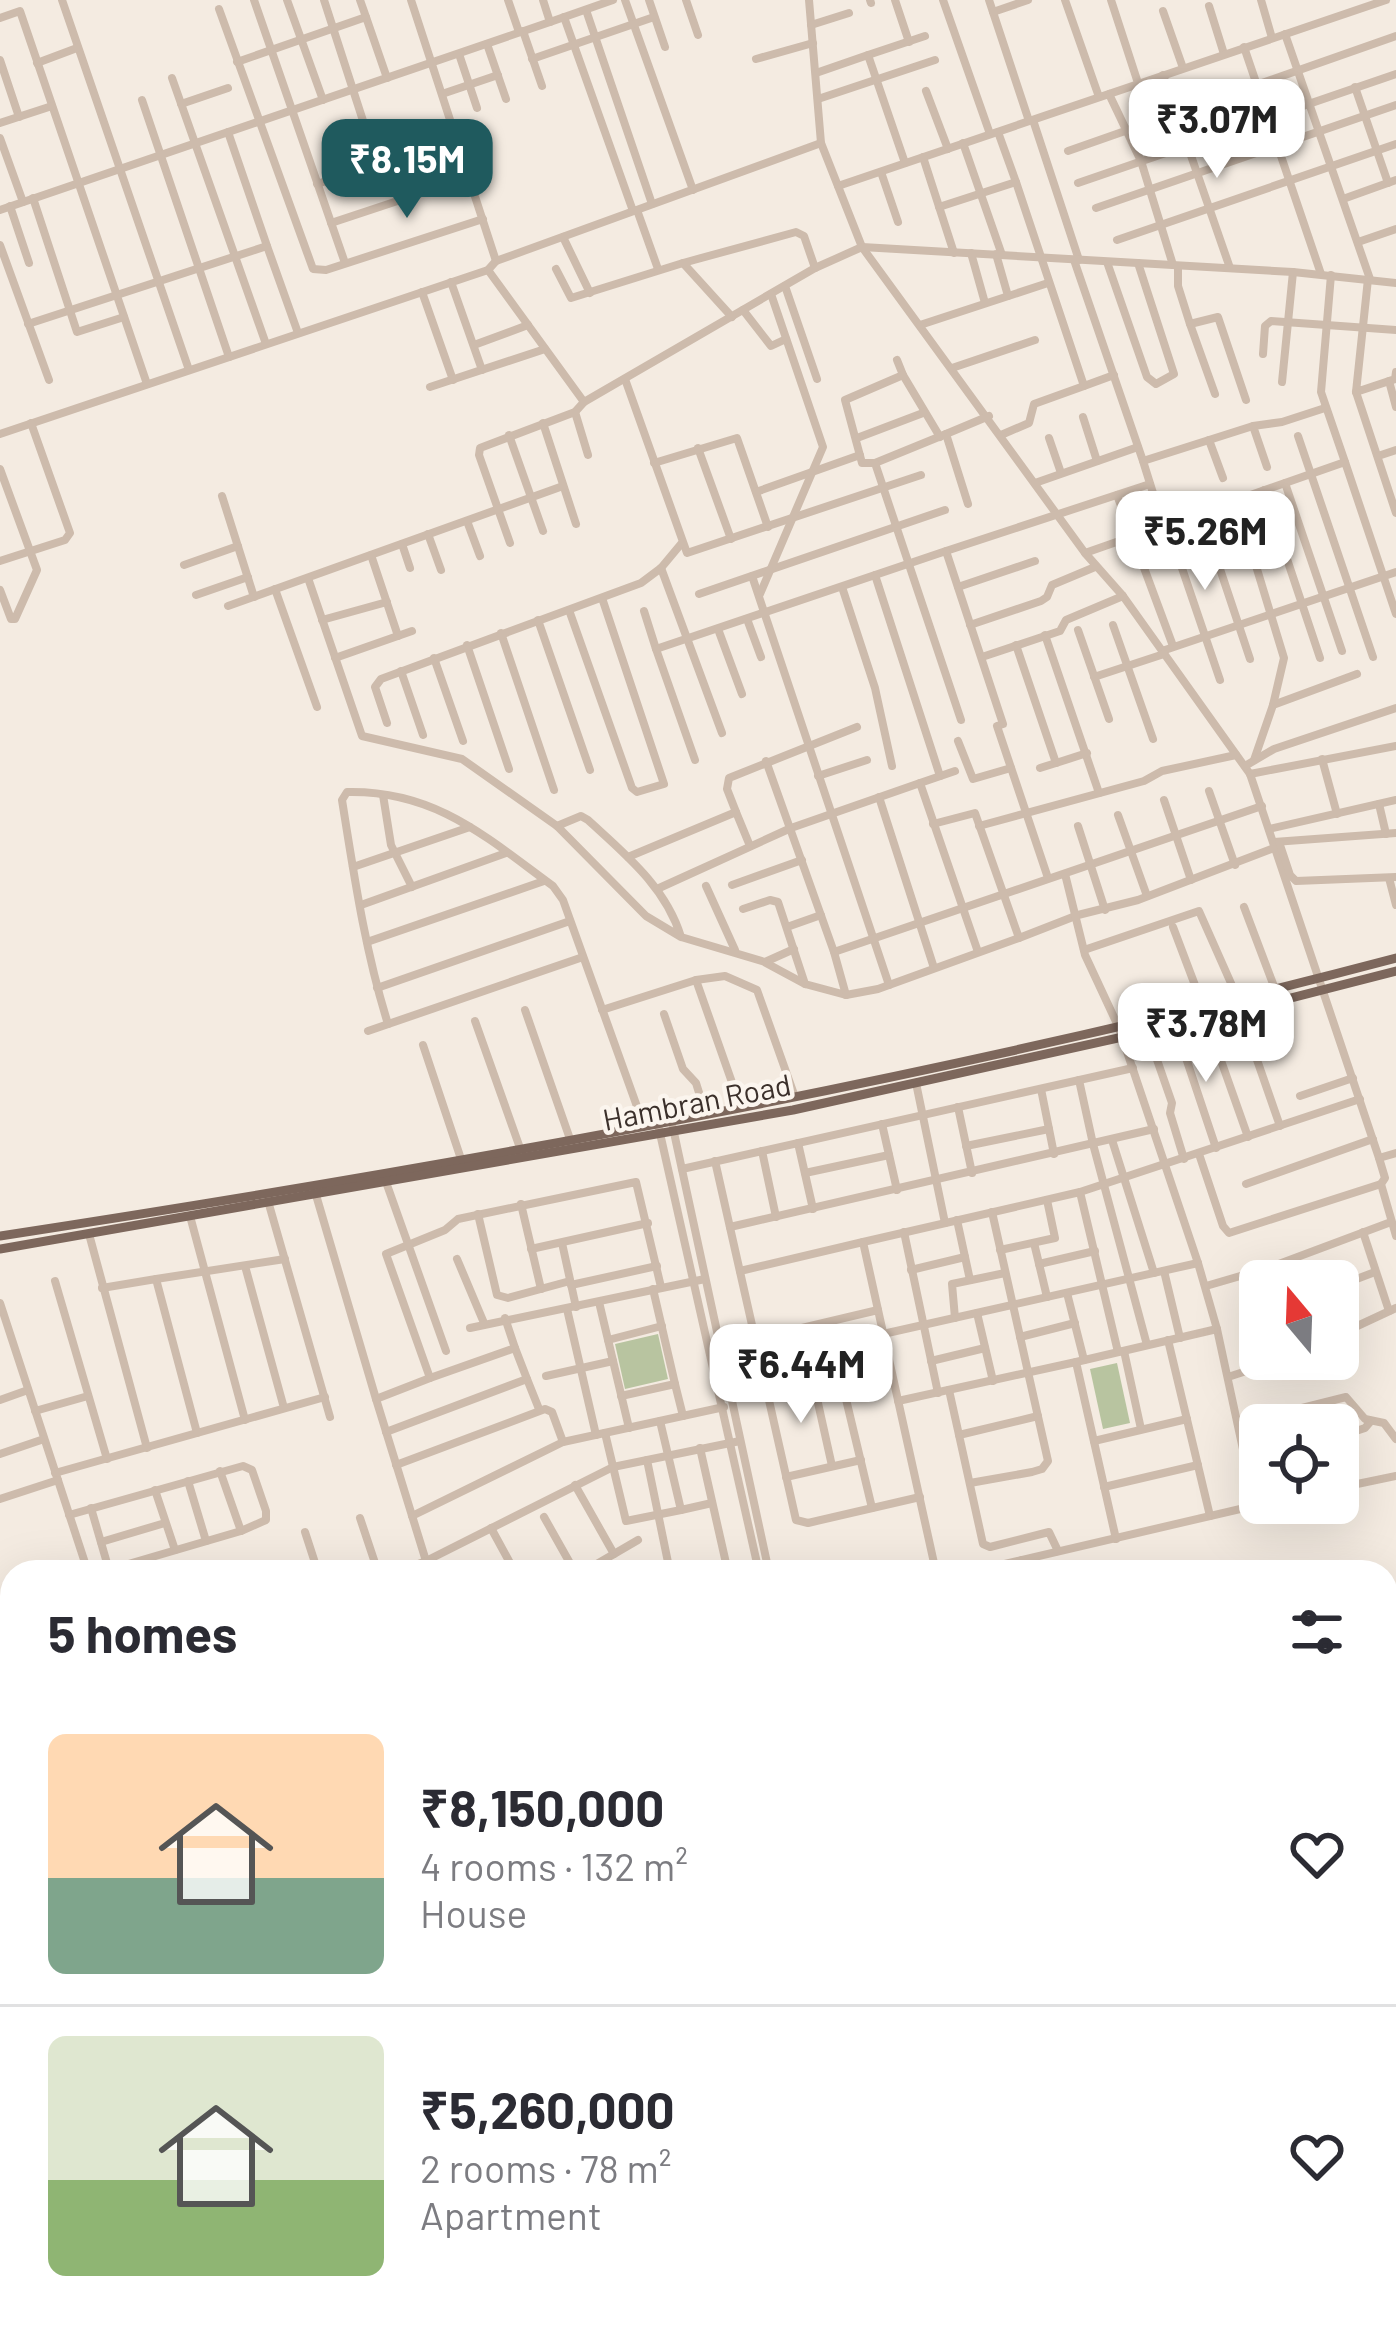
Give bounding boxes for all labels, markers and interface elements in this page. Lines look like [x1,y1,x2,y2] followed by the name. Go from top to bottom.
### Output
[1119,79,1315,181] pin: ₹3.07M
[1156,94,1278,141] text: ₹3.07M
[309,119,505,221] pin: ₹8.15M
[349,134,465,181] text: ₹8.15M
[1107,491,1303,593] pin: ₹5.26M
[1143,506,1267,553] text: ₹5.26M
[1108,983,1304,1085] pin: ₹3.78M
[1145,998,1267,1045] text: ₹3.78M
[600,1065,794,1137] street label: Hambran Road
[1239,1260,1359,1380] north arrow
[1239,1260,1359,1524] map controls
[703,1324,899,1426] pin: ₹6.44M
[737,1339,865,1386] text: ₹6.44M
[1239,1404,1359,1524] button: locate
[1284,1599,1350,1665] icon: filters
[48,1602,237,1663] text: 5 homes
[420,1776,664,1837] text: ₹8,150,000
[144,1782,288,1926] icon: home
[1284,1821,1350,1887] icon: heart
[420,1842,688,1889] text: 4 rooms · 132 m²
[420,1889,527,1936] text: House
[420,2078,675,2139] text: ₹5,260,000
[144,2084,288,2228] icon: home
[1284,2123,1350,2189] icon: heart
[420,2144,672,2191] text: 2 rooms · 78 m²
[420,2191,602,2238] text: Apartment

